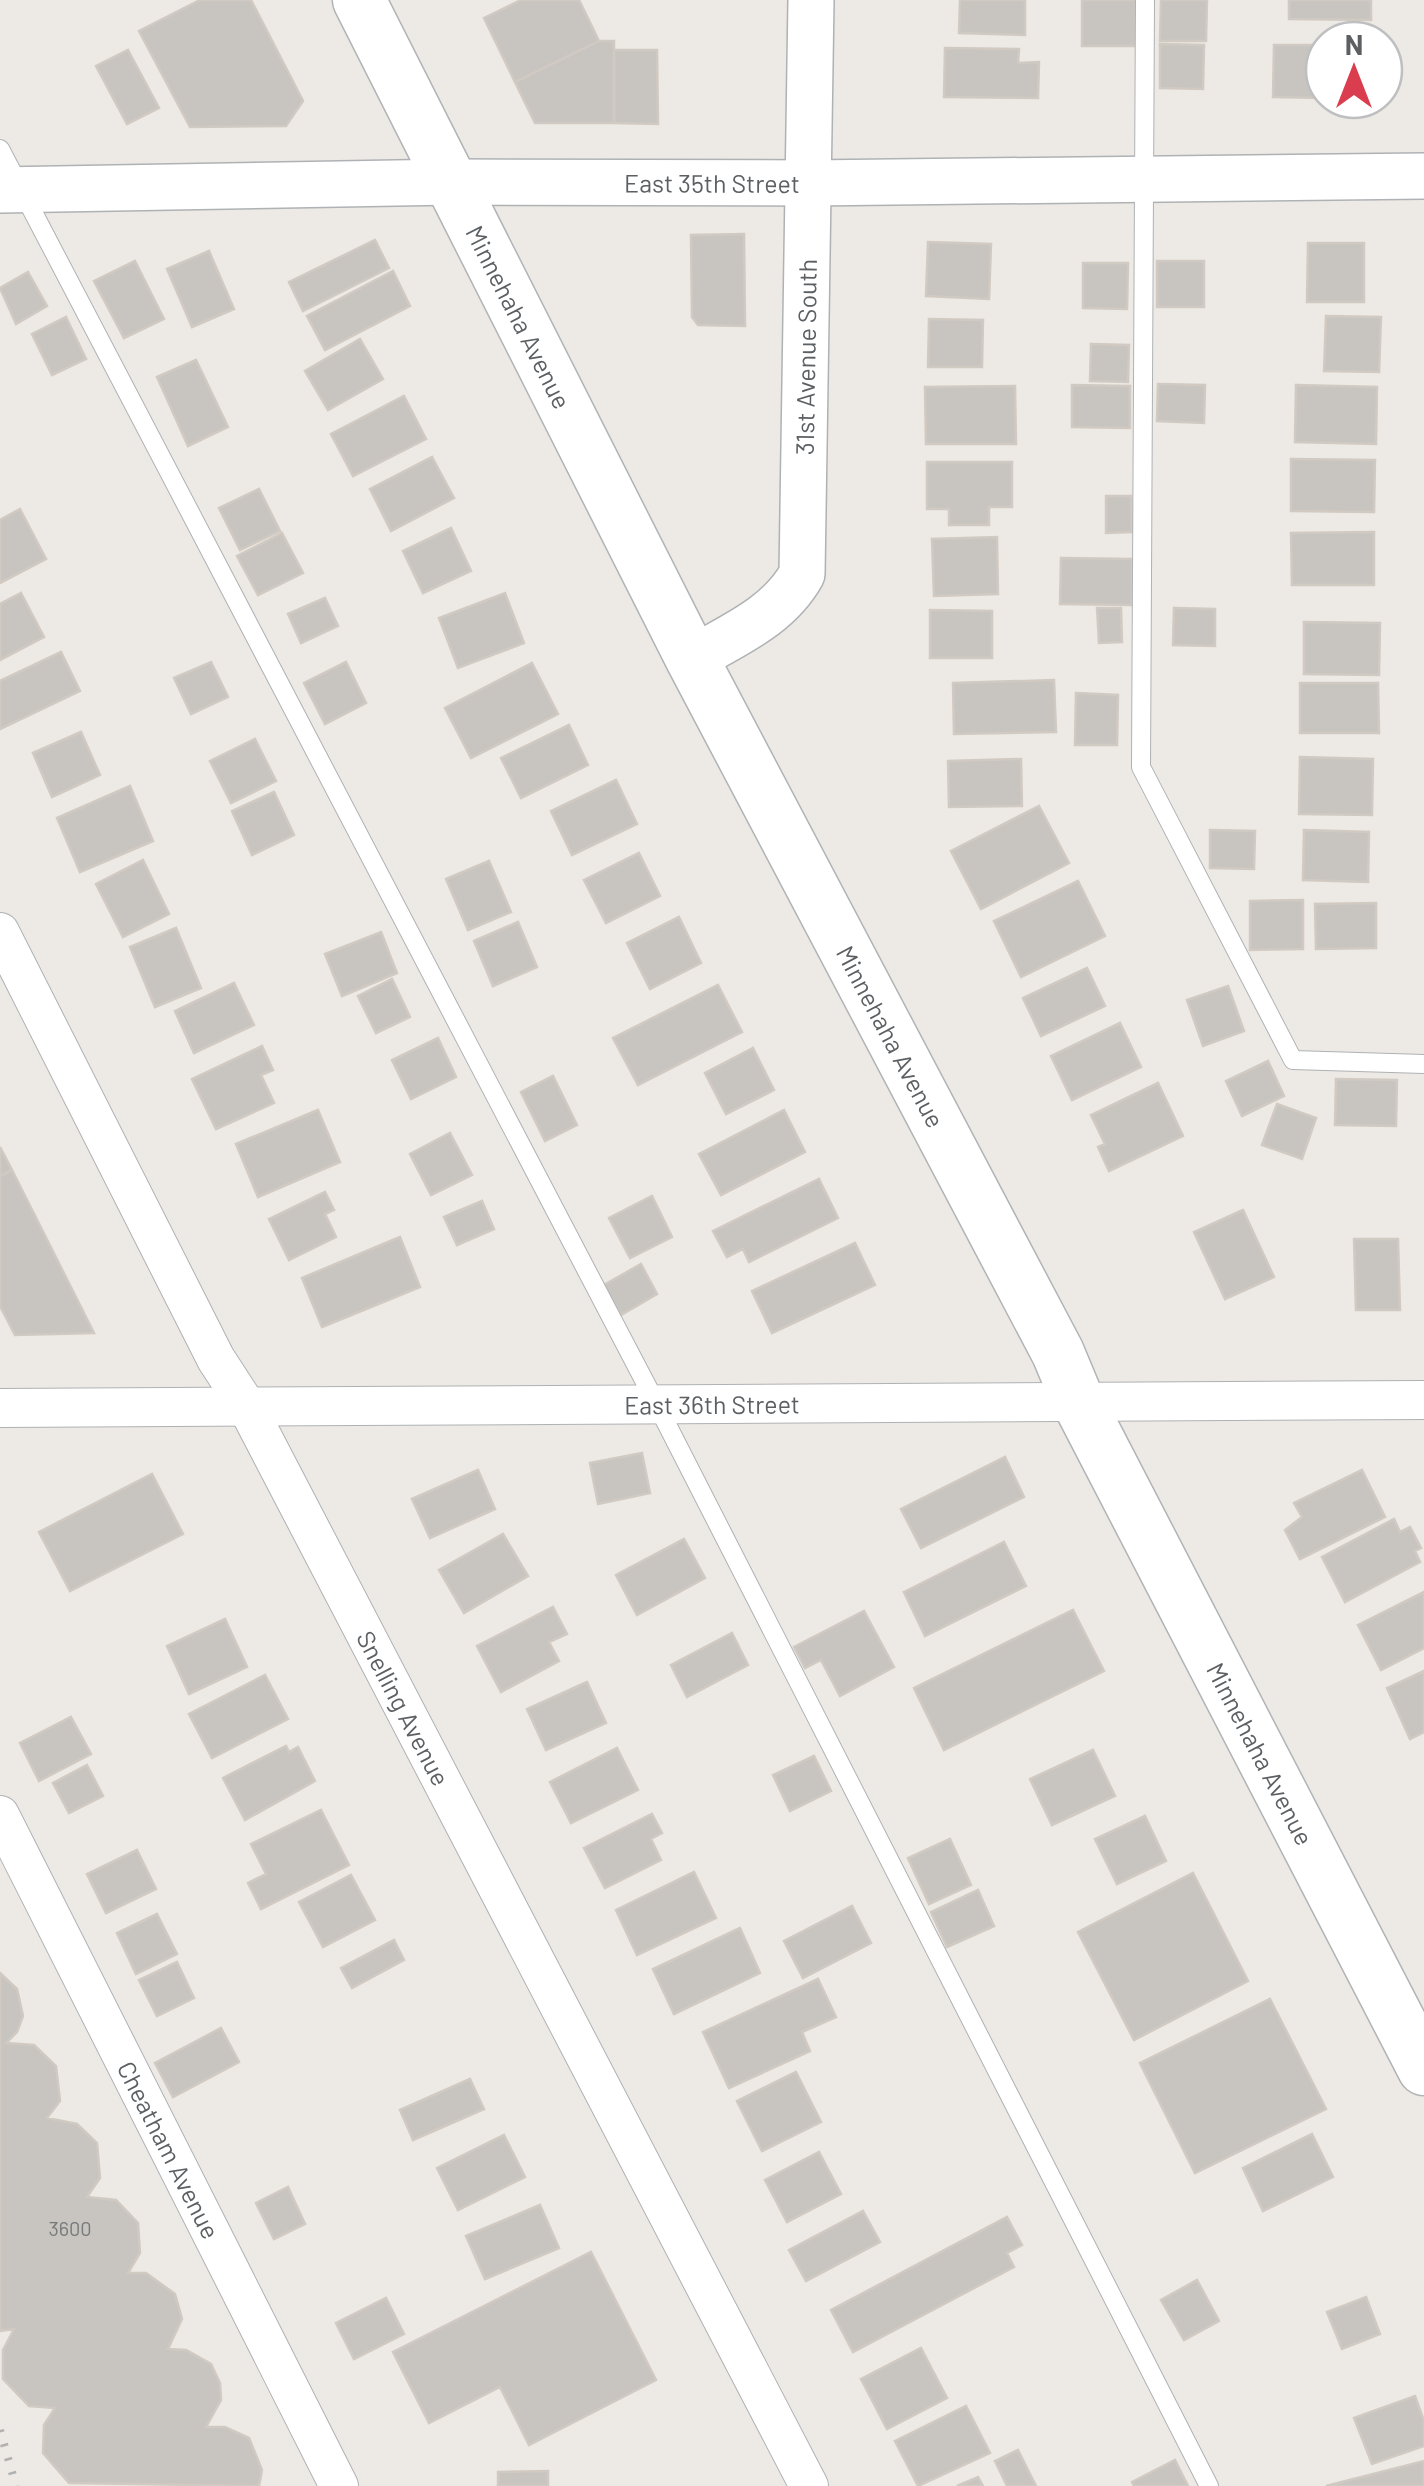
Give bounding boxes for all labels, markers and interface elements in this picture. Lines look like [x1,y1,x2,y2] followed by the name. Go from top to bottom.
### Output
[1304,20,1404,120] north arrow
[1345,27,1363,61] text: N
[624,167,800,198] street label: East 35th Street
[460,220,578,414] street label: Minnehaha Avenue
[789,259,822,455] street label: 31st Avenue South
[831,940,951,1132] street label: Minnehaha Avenue
[624,1389,800,1419] street label: East 36th Street
[351,1625,456,1790] street label: Snelling Avenue
[1201,1657,1320,1850] street label: Minnehaha Avenue
[112,2056,226,2243] street label: Cheatham Avenue
[48,2216,92,2240] house number: 3600

